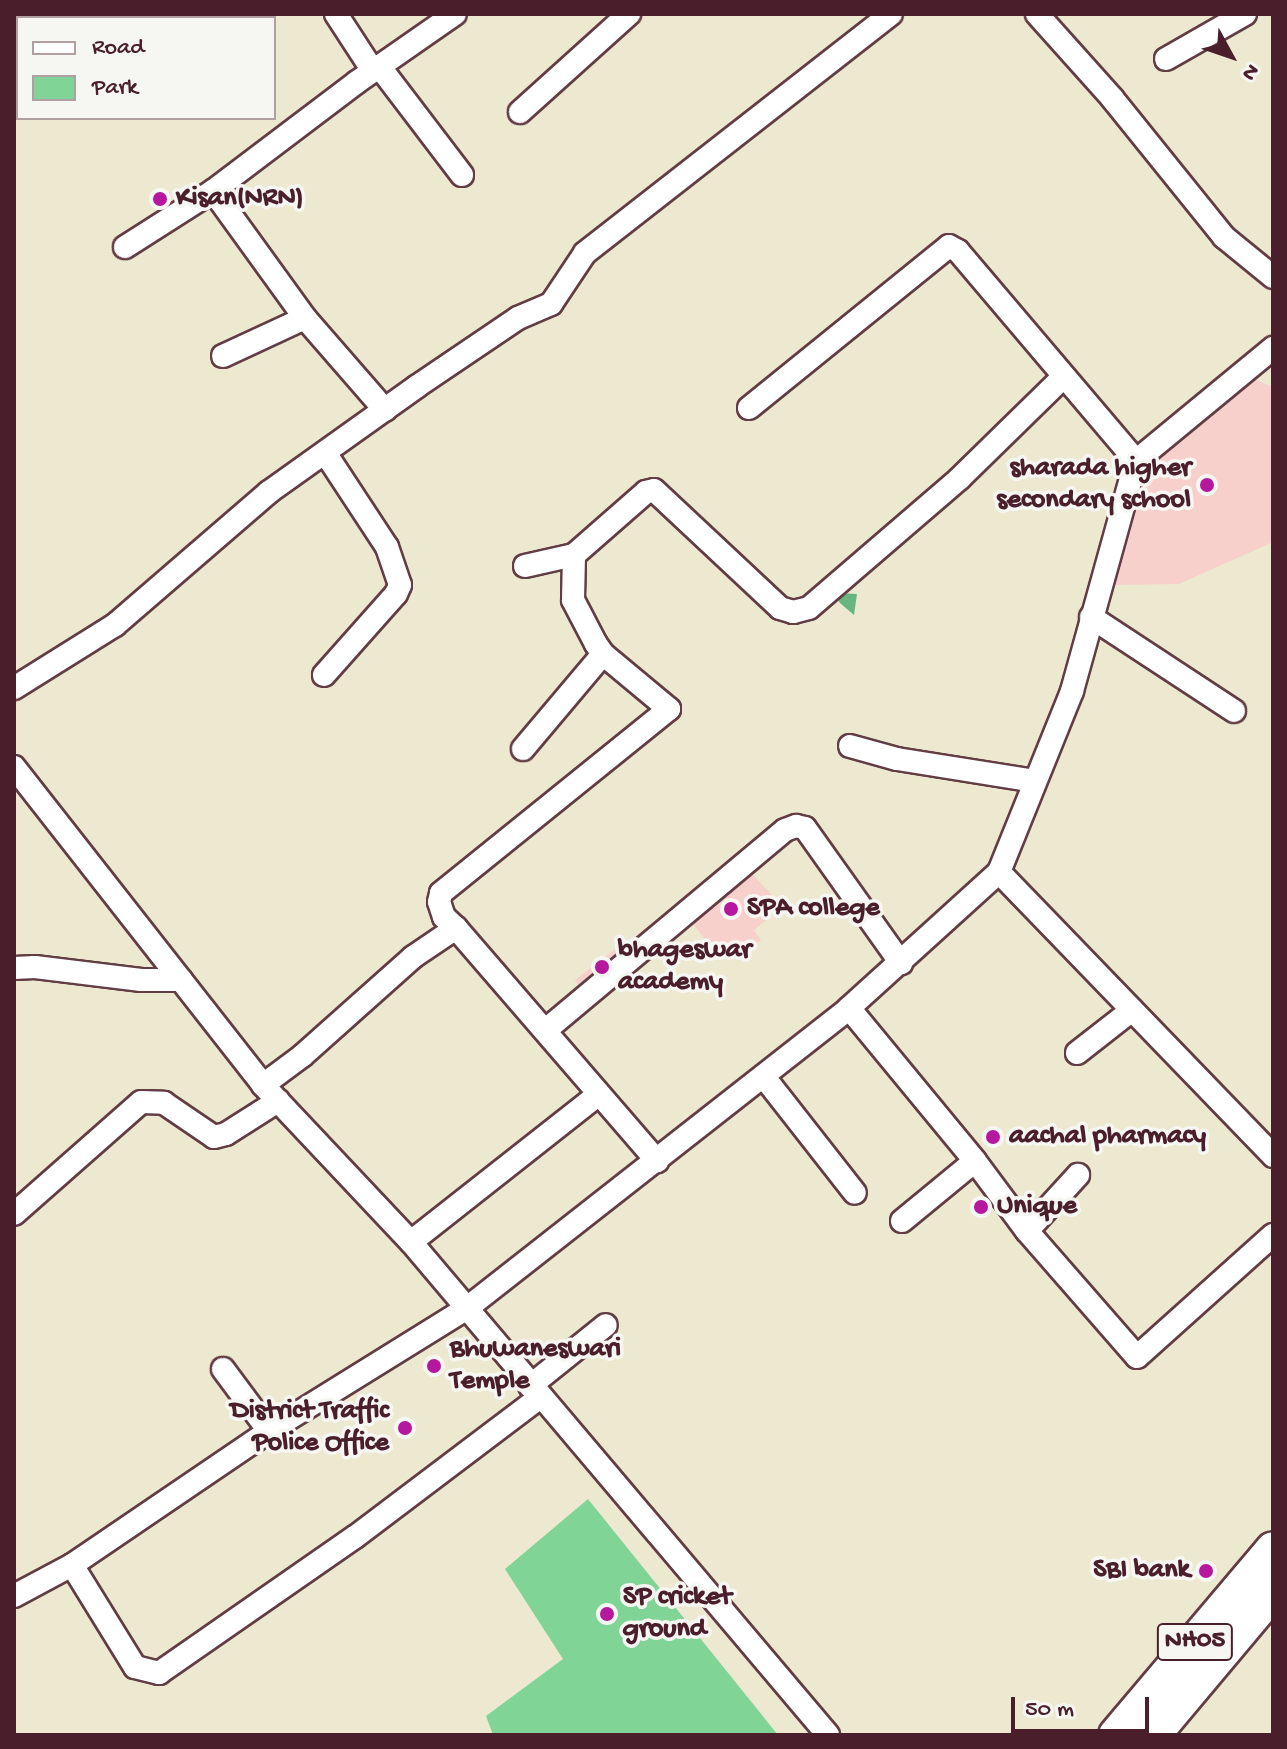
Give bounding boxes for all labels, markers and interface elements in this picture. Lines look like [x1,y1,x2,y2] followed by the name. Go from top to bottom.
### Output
[16,16,276,120] legend
[1191,16,1271,96] north arrow
[92,34,144,63] text: Road
[1235,58,1264,85] text: N
[92,74,138,103] text: Park
[176,182,304,216] place label: Kisan(NRN)
[151,190,169,208] marker: Kisan(NRN)
[997,452,1191,518] place label: sharada higher secondary school
[1198,476,1216,494] marker: sharada higher secondary school
[747,892,880,926] place label: SPA college
[722,900,740,918] marker: SPA college
[618,934,751,1000] place label: bhageswar academy
[593,958,611,976] marker: bhageswar academy
[1009,1120,1206,1154] place label: aachal pharmacy
[984,1128,1002,1146] marker: aachal pharmacy
[997,1190,1077,1224] place label: Unique
[972,1198,990,1216] marker: Unique
[450,1333,621,1399] place label: Bhuwaneswari Temple
[425,1357,443,1375] marker: Bhuwaneswari Temple
[230,1395,389,1461] place label: District Traffic Police Office
[396,1419,414,1437] marker: District Traffic Police Office
[1093,1554,1190,1588] place label: SBI bank
[1197,1562,1215,1580] marker: SBI bank
[623,1581,731,1647] place label: SP cricket ground
[598,1605,616,1623] marker: SP cricket ground
[1155,1620,1235,1664] road number: NH05
[1015,1681,1153,1731] scale bar
[1025,1696,1074,1725] text: 50 m

